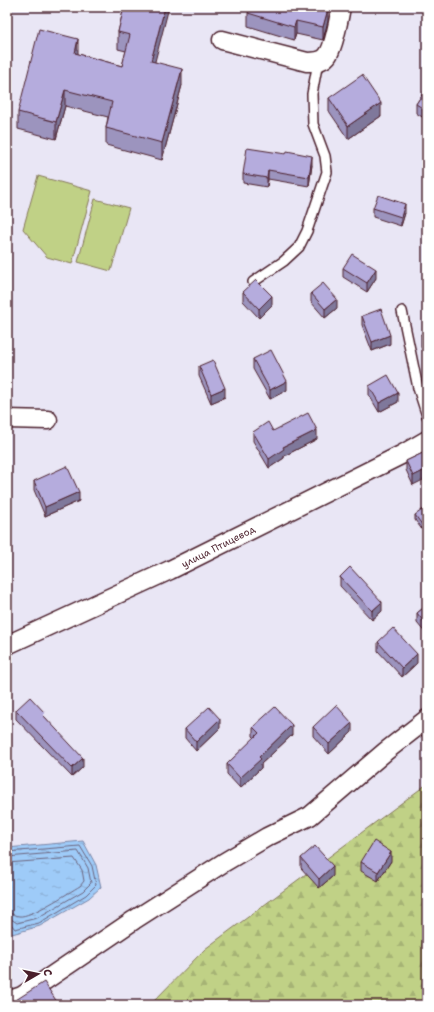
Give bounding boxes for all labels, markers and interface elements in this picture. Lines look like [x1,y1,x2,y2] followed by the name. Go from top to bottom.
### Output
[179,522,258,571] street label: улица Птицевод
[18,954,58,994] north arrow
[39,968,55,977] text: С

